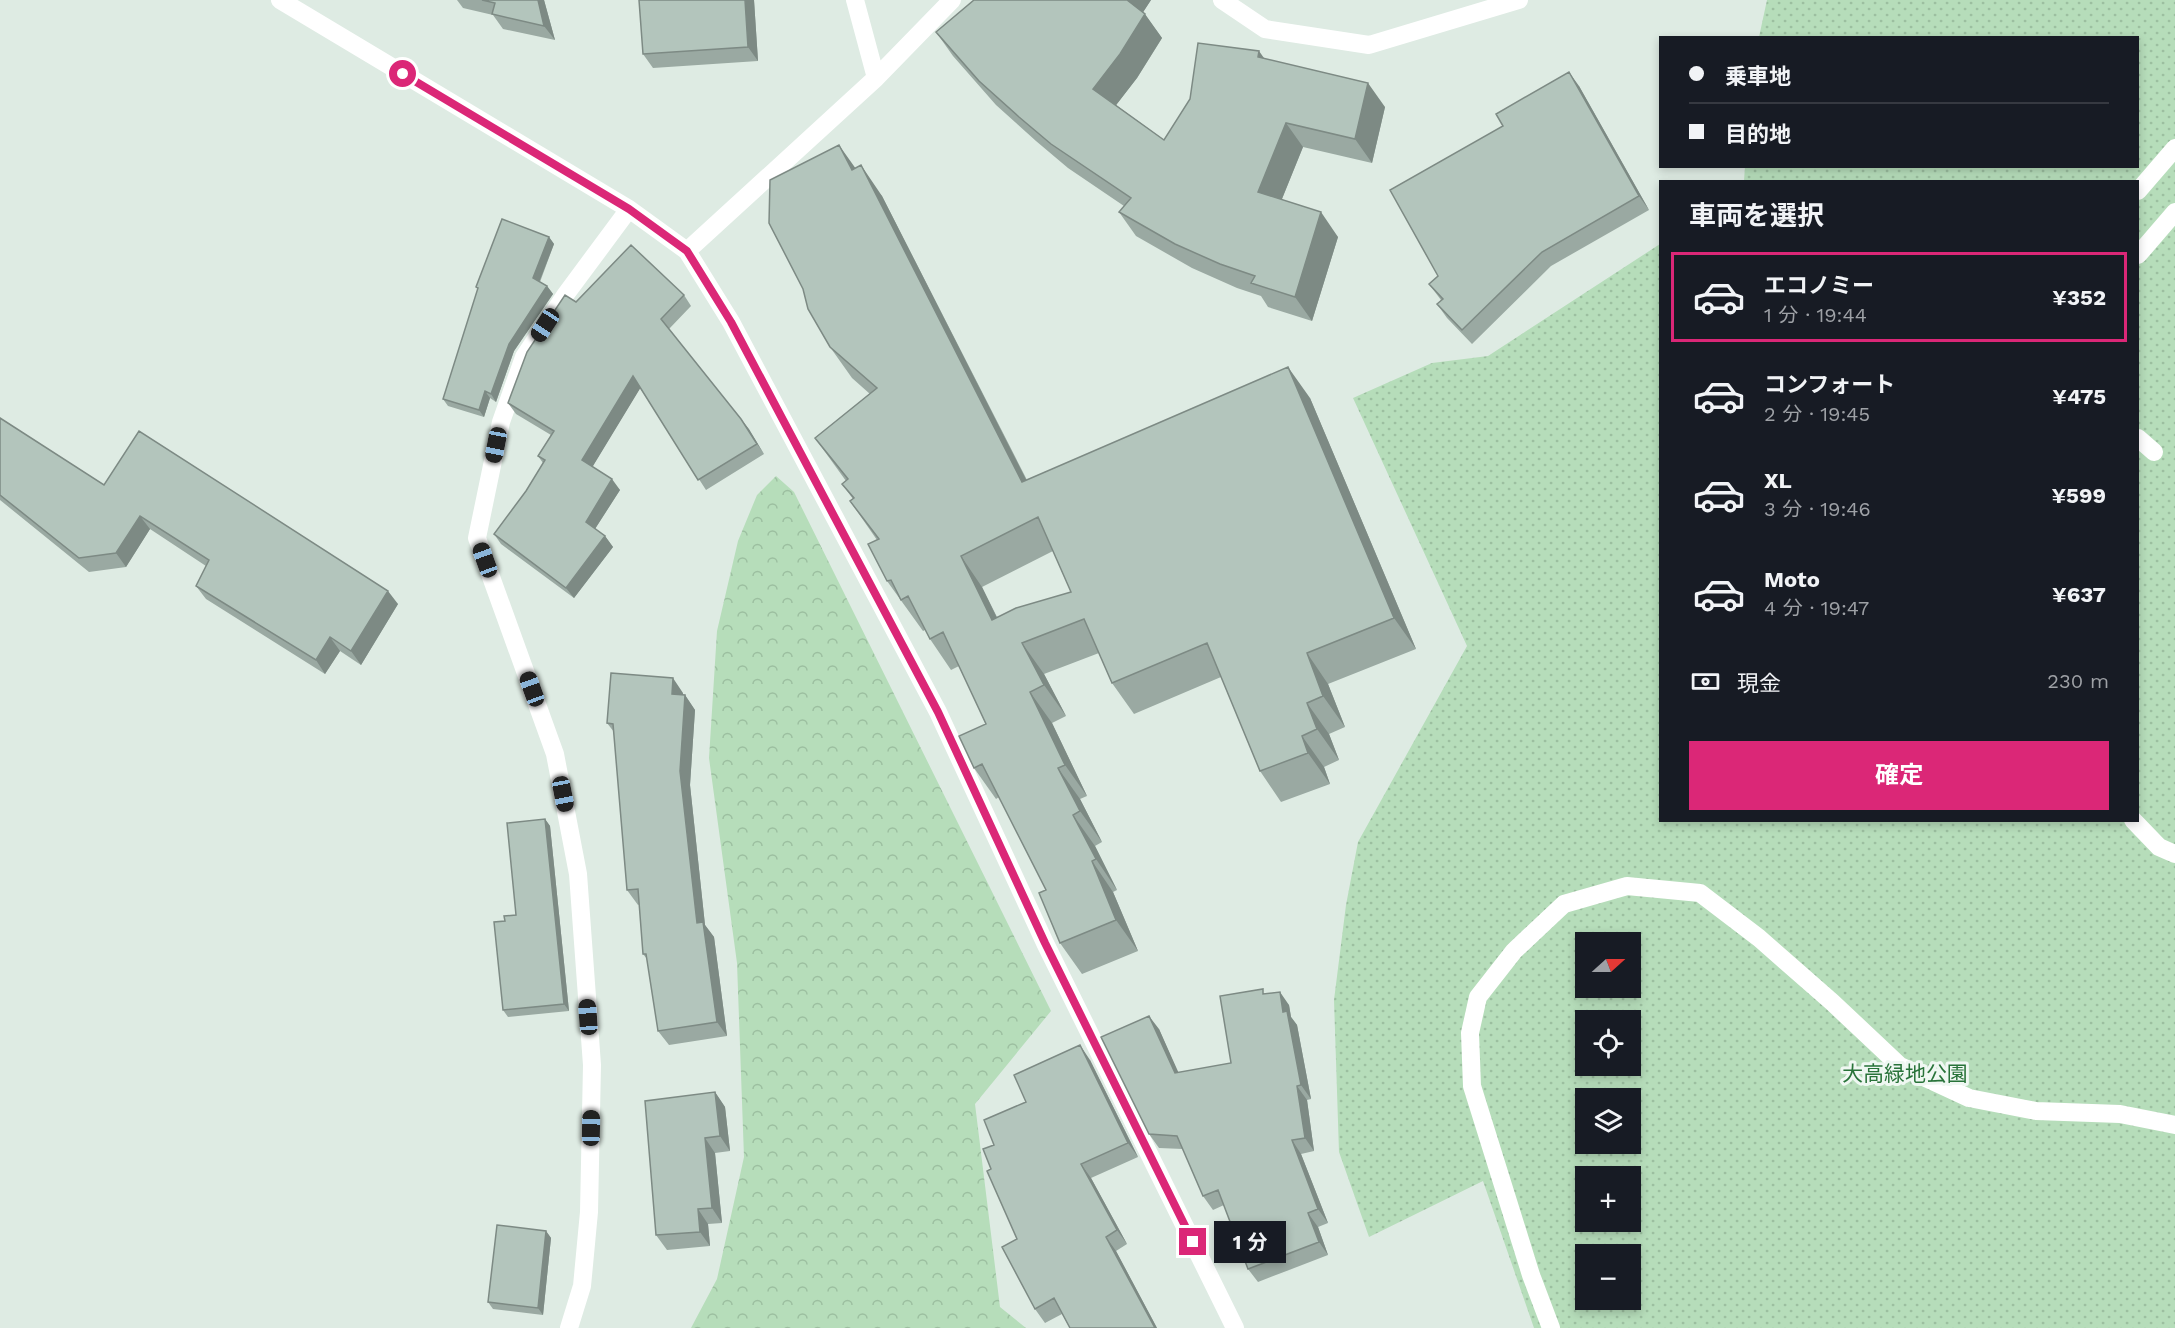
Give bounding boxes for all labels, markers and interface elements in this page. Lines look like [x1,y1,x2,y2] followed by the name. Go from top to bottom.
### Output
[389,60,416,87] route start
[1725,64,1791,89] text: 乗車地
[1725,122,1791,147] text: 目的地
[1689,200,1824,232] text: 車両を選択
[1692,270,1746,324] icon: car
[1764,273,1874,298] text: エコノミー
[2052,285,2106,310] text: ¥352
[1764,303,1867,327] text: 1 分 · 19:44
[528,305,562,345] car
[1692,369,1746,423] icon: car
[1764,372,1895,397] text: コンフォート
[2052,384,2106,409] text: ¥475
[1764,402,1870,426] text: 2 分 · 19:45
[484,426,508,464] car
[1692,468,1746,522] icon: car
[1764,468,1792,493] text: XL
[2051,483,2106,508] text: ¥599
[1764,497,1871,521] text: 3 分 · 19:46
[470,540,500,580] car
[1692,567,1746,621] icon: car
[1764,567,1820,592] text: Moto
[2052,582,2106,607] text: ¥637
[1764,596,1869,620] text: 4 分 · 19:47
[1689,665,1722,698] icon: cash
[517,669,547,709] car
[2047,669,2109,693] text: 230 m
[1737,671,1781,696] text: 現金
[1689,741,2109,810] button: 確定
[551,775,575,813] car
[1575,932,1641,998] north arrow
[1575,932,1641,1310] map controls
[578,998,598,1036] car
[1575,1010,1641,1076] button: locate
[1842,1061,1968,1086] park label: 大高緑地公園
[1575,1088,1641,1154] button: layers
[582,1110,600,1146] car
[1575,1166,1641,1232] button: +
[1214,1221,1286,1263] callout: 1 分
[1179,1228,1206,1255] route end
[1233,1230,1267,1254] text: 1 分
[1575,1244,1641,1310] button: −

